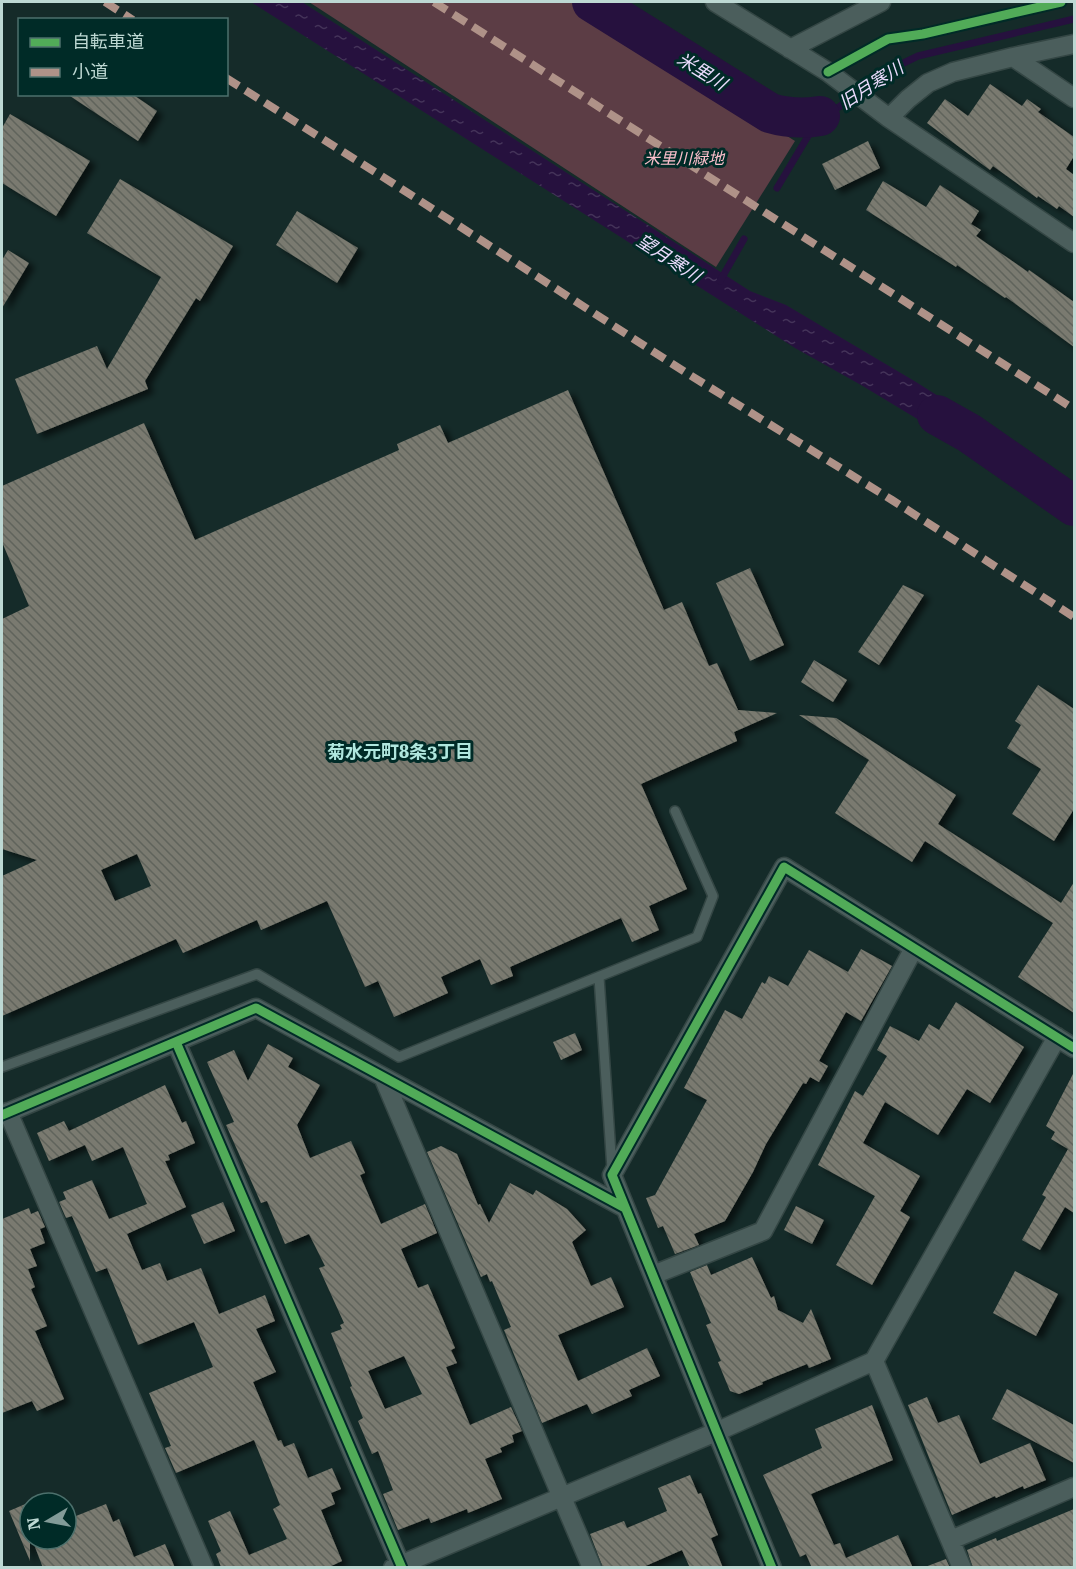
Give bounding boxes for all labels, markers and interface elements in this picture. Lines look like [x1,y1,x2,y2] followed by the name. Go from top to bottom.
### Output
[18,18,228,96] legend
[72,31,144,52] text: 自転車道
[674,48,732,95] water label: 米里川
[835,55,909,113] water label: 旧月寒川
[72,61,108,82] text: 小道
[644,149,726,168] park label: 米里川緑地
[633,230,707,288] water label: 望月寒川
[327,741,473,762] district label: 菊水元町8条3丁目
[18,1491,78,1551] north arrow
[23,1516,44,1531] text: N

